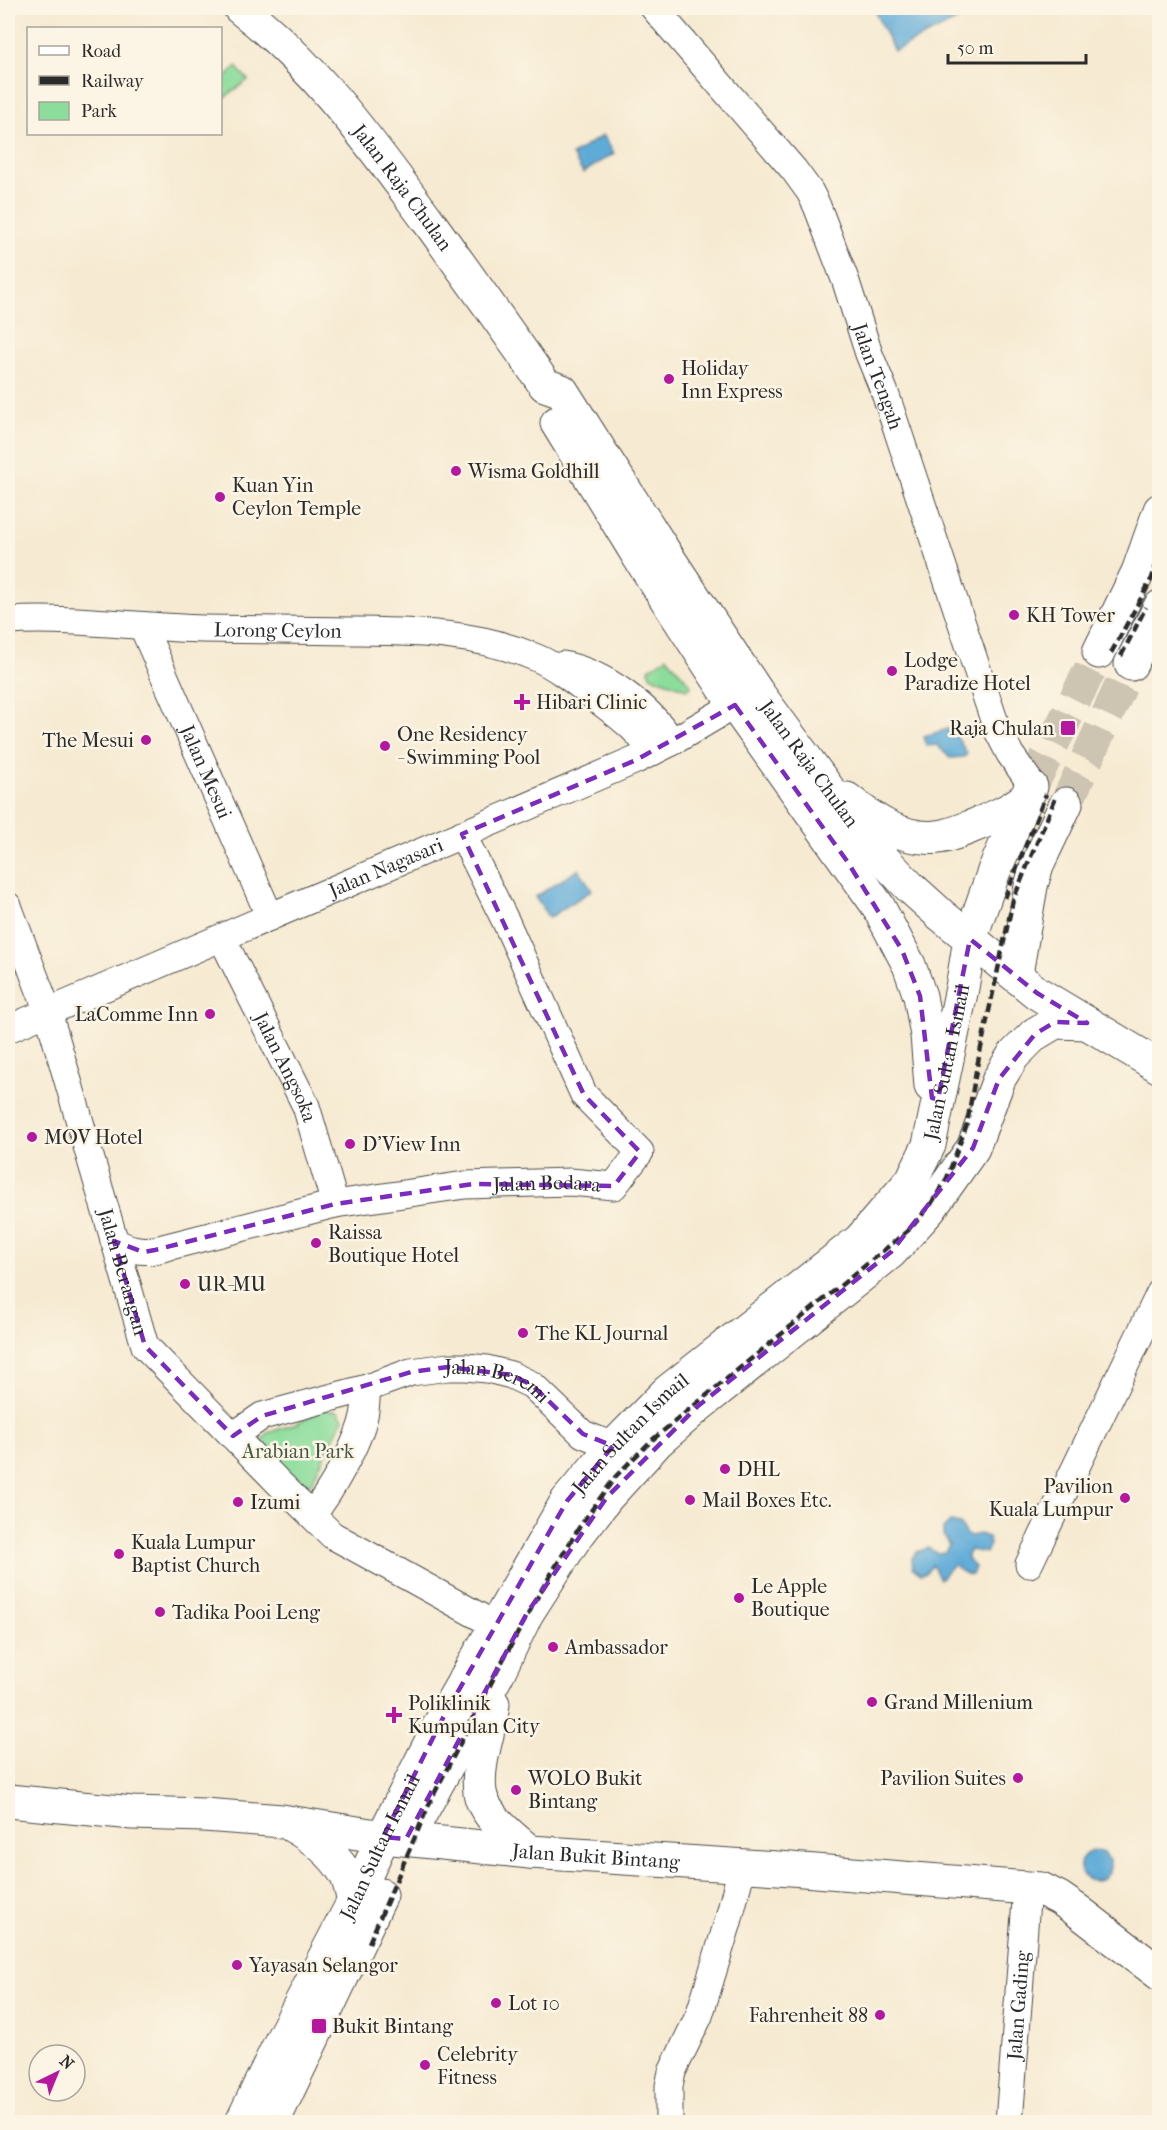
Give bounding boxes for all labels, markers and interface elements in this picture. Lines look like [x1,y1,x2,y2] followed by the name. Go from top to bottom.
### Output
[27,27,222,135] legend
[948,27,1086,65] scale bar
[957,38,994,59] text: 50 m
[81,41,121,62] text: Road
[81,71,145,92] text: Railway
[81,101,118,122] text: Park
[347,118,458,255] street label: Jalan Raja Chulan
[848,318,908,433] street label: Jalan Tengah
[681,357,783,403] place label: Holiday Inn Express
[662,372,676,386] marker: Holiday Inn Express
[467,460,600,483] place label: Wisma Goldhill
[449,464,463,478] marker: Wisma Goldhill
[232,474,361,520] place label: Kuan Yin Ceylon Temple
[213,490,227,504] marker: Kuan Yin Ceylon Temple
[1026,604,1115,627] place label: KH Tower
[1007,608,1021,622] marker: KH Tower
[214,618,342,642] street label: Lorong Ceylon
[904,649,1031,695] place label: Lodge Paradize Hotel
[885,664,899,678] marker: Lodge Paradize Hotel
[536,691,647,714] place label: Hibari Clinic
[513,693,531,711] marker: Hibari Clinic
[754,694,864,832] street label: Jalan Raja Chulan
[949,717,1054,740] place label: Raja Chulan
[1059,719,1077,737] marker: Raja Chulan
[175,720,237,822] street label: Jalan Mesui
[397,723,541,769] place label: One Residency - Swimming Pool
[42,729,134,752] place label: The Mesui
[139,733,153,747] marker: The Mesui
[378,739,392,753] marker: One Residency - Swimming Pool
[323,833,447,903] street label: Jalan Nagasari
[918,982,974,1144] street label: Jalan Sultan Ismail
[75,1003,198,1026] place label: LaComme Inn
[203,1007,217,1021] marker: LaComme Inn
[249,1007,322,1125] street label: Jalan Angsoka
[44,1126,143,1149] place label: MOV Hotel
[25,1130,39,1144] marker: MOV Hotel
[362,1133,461,1156] place label: D'View Inn
[343,1137,357,1151] marker: D'View Inn
[491,1170,603,1196] street label: Jalan Bedara
[94,1204,153,1338] street label: Jalan Berangan
[328,1221,459,1267] place label: Raissa Boutique Hotel
[309,1236,323,1250] marker: Raissa Boutique Hotel
[197,1273,267,1296] place label: UR-MU
[178,1277,192,1291] marker: UR-MU
[535,1322,669,1345] place label: The KL Journal
[516,1326,530,1340] marker: The KL Journal
[443,1356,555,1407] street label: Jalan Beremi
[566,1368,693,1500] street label: Jalan Sultan Ismail
[241,1440,355,1463] park label: Arabian Park
[737,1458,780,1481] place label: DHL
[718,1462,732,1476] marker: DHL
[989,1475,1113,1521] place label: Pavilion Kuala Lumpur
[702,1489,832,1512] place label: Mail Boxes Etc.
[250,1491,301,1514] place label: Izumi
[1118,1491,1132,1505] marker: Pavilion Kuala Lumpur
[683,1493,697,1507] marker: Mail Boxes Etc.
[231,1495,245,1509] marker: Izumi
[131,1531,261,1577] place label: Kuala Lumpur Baptist Church
[112,1547,126,1561] marker: Kuala Lumpur Baptist Church
[751,1575,830,1621] place label: Le Apple Boutique
[732,1591,746,1605] marker: Le Apple Boutique
[172,1601,320,1624] place label: Tadika Pooi Leng
[153,1605,167,1619] marker: Tadika Pooi Leng
[564,1636,668,1659] place label: Ambassador
[546,1640,560,1654] marker: Ambassador
[884,1691,1033,1714] place label: Grand Millenium
[408,1692,541,1738] place label: Poliklinik Kumpulan City
[865,1695,879,1709] marker: Grand Millenium
[385,1706,403,1724] marker: Poliklinik Kumpulan City
[527,1767,642,1813] place label: WOLO Bukit Bintang
[880,1767,1006,1790] place label: Pavilion Suites
[334,1769,425,1925] street label: Jalan Sultan Ismail
[1011,1771,1025,1785] marker: Pavilion Suites
[509,1783,523,1797] marker: WOLO Bukit Bintang
[509,1839,681,1873] street label: Jalan Bukit Bintang
[1002,1950,1034,2063] street label: Jalan Gading
[248,1954,398,1977] place label: Yayasan Selangor
[230,1958,244,1972] marker: Yayasan Selangor
[508,1992,560,2015] place label: Lot 10
[489,1996,503,2010] marker: Lot 10
[749,2004,868,2027] place label: Fahrenheit 88
[873,2008,887,2022] marker: Fahrenheit 88
[332,2015,453,2038] place label: Bukit Bintang
[310,2017,328,2035] marker: Bukit Bintang
[27,2043,87,2103] north arrow
[437,2043,519,2089] place label: Celebrity Fitness
[56,2051,78,2074] text: N
[418,2058,432,2072] marker: Celebrity Fitness

